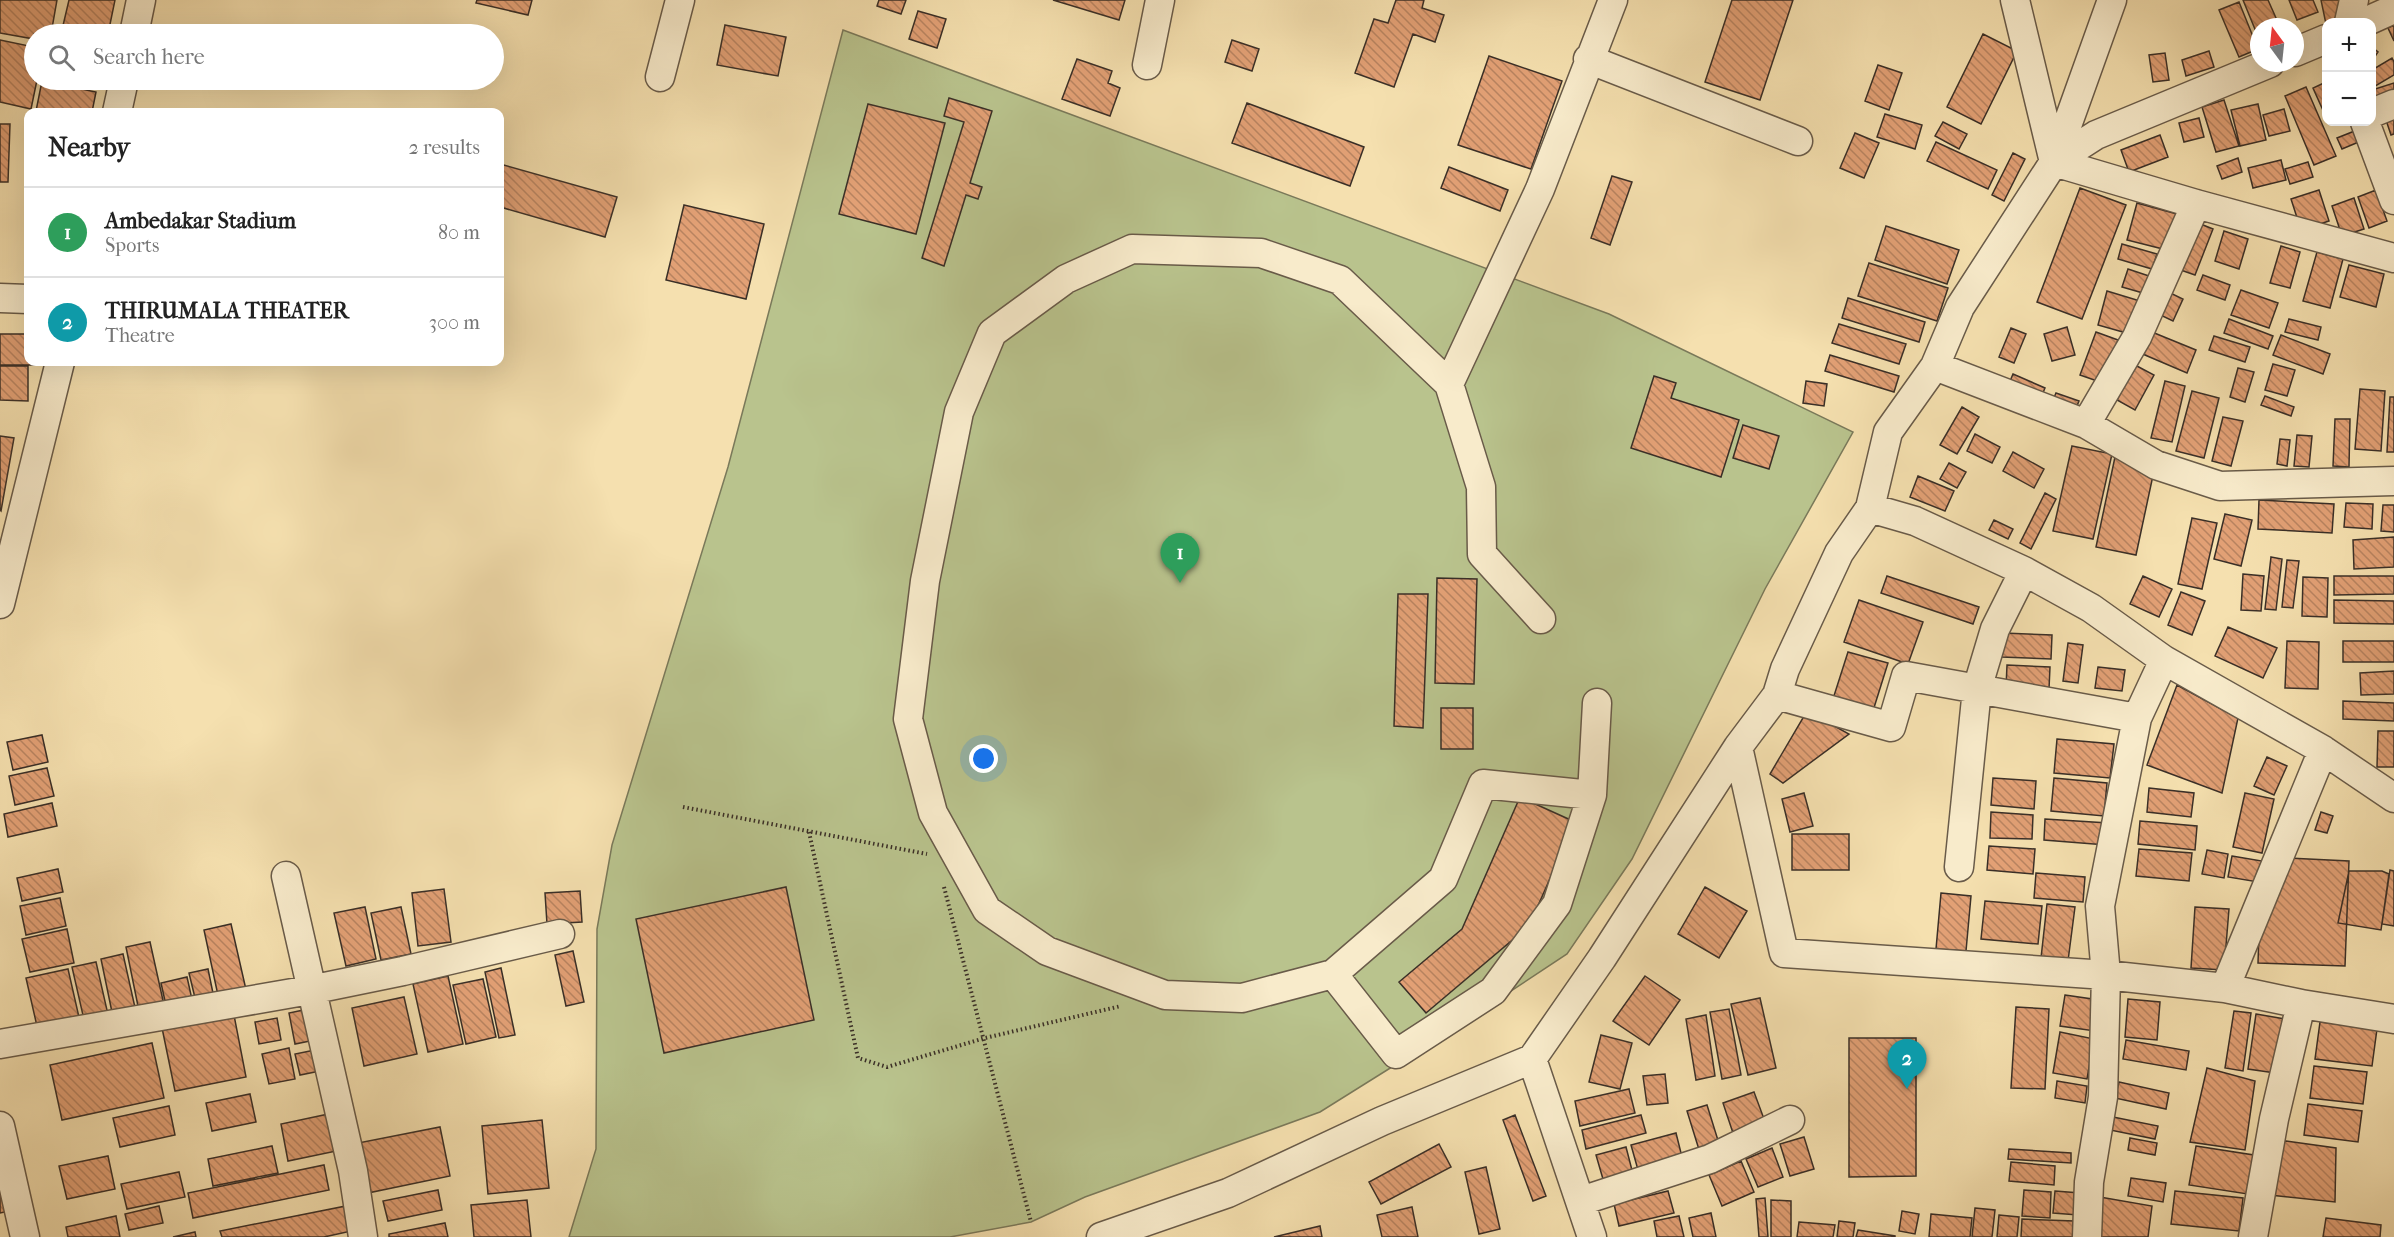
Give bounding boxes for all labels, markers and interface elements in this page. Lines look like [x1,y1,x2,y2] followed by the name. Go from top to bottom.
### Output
[2250,18,2304,72] north arrow
[2322,18,2376,126] map controls
[2322,18,2376,72] button: +
[24,24,504,90] search box
[45,41,78,74] icon: search
[93,44,205,70] text: Search here
[2322,72,2376,126] button: −
[48,132,130,163] text: Nearby
[409,136,480,159] text: 2 results
[105,208,296,234] text: Ambedakar Stadium
[64,221,71,244] text: 1
[438,221,480,244] text: 80 m
[105,234,159,257] text: Sports
[105,298,349,324] text: THIRUMALA THEATER
[62,311,73,334] text: 2
[429,311,480,334] text: 300 m
[105,324,175,347] text: Theatre
[1160,534,1200,583] pin: 1
[969,744,998,773] your location
[1888,1040,1926,1089] pin: 2

